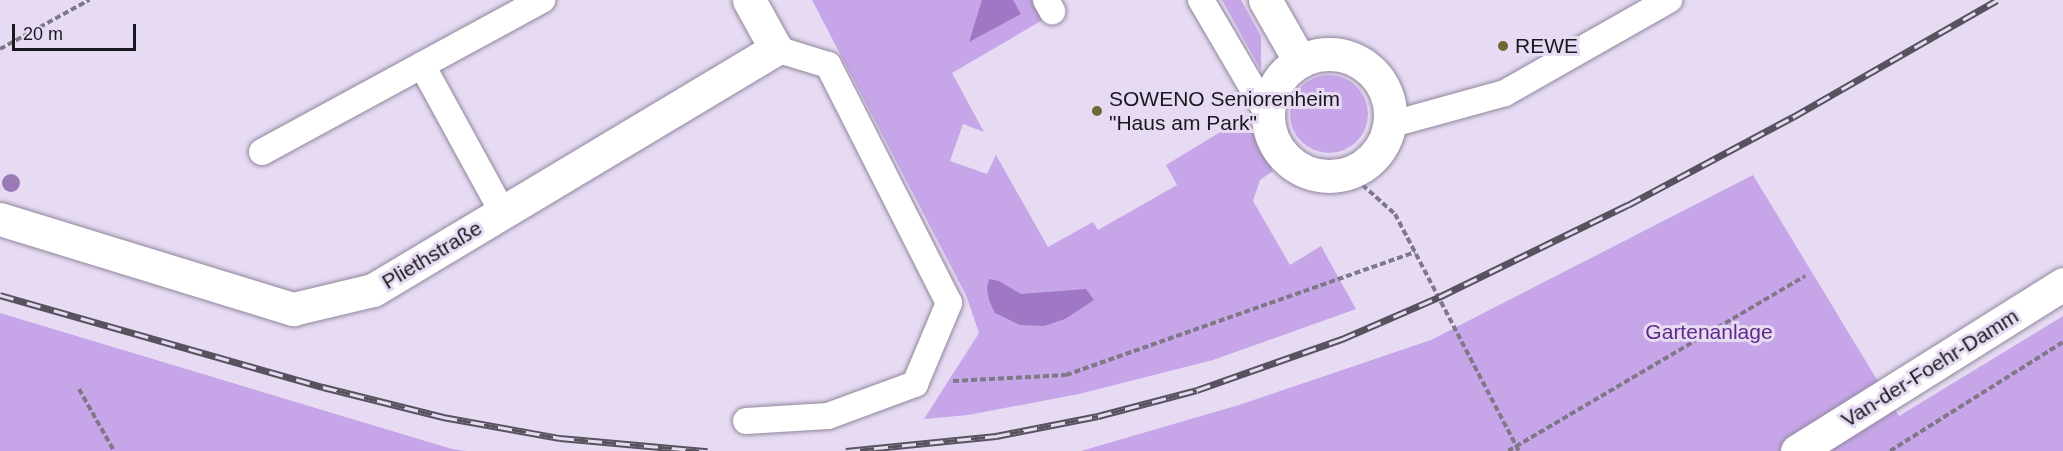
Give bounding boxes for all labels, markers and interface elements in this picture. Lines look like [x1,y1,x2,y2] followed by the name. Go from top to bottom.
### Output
[15,12,140,50] scale bar
[23,24,63,44] text: 20 m
[1515,33,1578,59] place label: REWE
[1496,39,1510,53] marker: REWE
[1109,86,1340,136] place label: SOWENO Seniorenheim "Haus am Park"
[1090,104,1104,118] marker: SOWENO Seniorenheim "Haus am Park"
[377,215,487,295] street label: Pliethstraße
[1837,303,2023,433] street label: Van-der-Foehr-Damm
[1645,319,1773,345] park label: Gartenanlage

